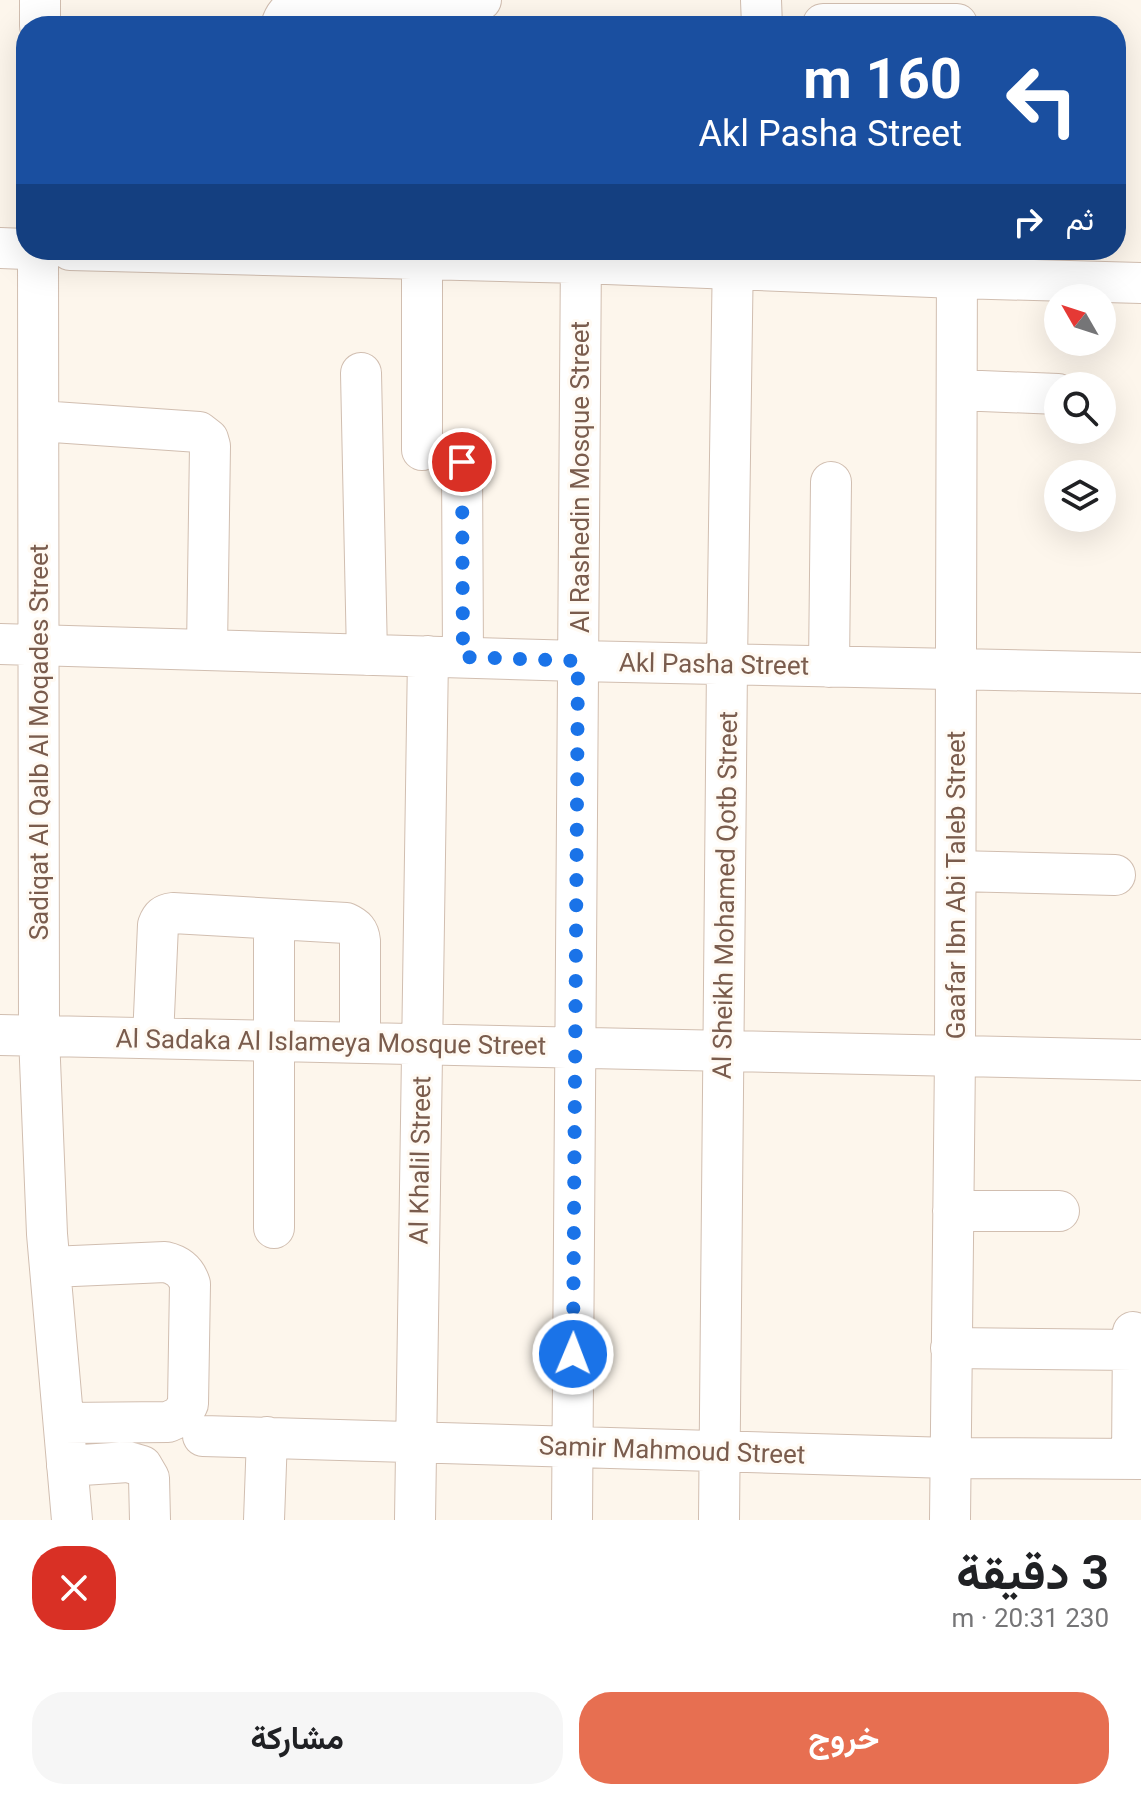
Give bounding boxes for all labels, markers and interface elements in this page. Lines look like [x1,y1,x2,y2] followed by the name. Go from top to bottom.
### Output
[803,46,962,112] text: 160 m
[990,48,1094,152] icon: left
[699,113,962,155] text: Akl Pasha Street
[1006,200,1050,244] icon: right
[1066,202,1094,237] text: ثم
[1044,284,1116,356] north arrow
[1044,284,1116,532] map controls
[565,321,595,633] street label: Al Rashedin Mosque Street
[1044,372,1116,444] button: search
[428,428,496,496] pin
[440,440,484,484] icon: arrive
[1044,460,1116,532] button: layers
[24,544,54,940] street label: Sadiqat Al Qalb Al Moqades Street
[619,647,809,681] street label: Akl Pasha Street
[707,711,743,1079] street label: Al Sheikh Mohamed Qotb Street
[941,731,971,1039] street label: Gaafar Ibn Abi Taleb Street
[115,1023,547,1061] street label: Al Sadaka Al Islameya Mosque Street
[404,1075,436,1245] street label: Al Khalil Street
[531,1312,615,1396] position arrow
[538,1430,806,1470] street label: Samir Mahmoud Street
[956,1544,1109,1601] text: 3 دقيقة
[32,1546,116,1630] button: close
[951,1603,1109,1633] text: 230 m · 20:31
[32,1692,563,1784] button: مشاركة
[579,1692,1109,1784] button: خروج

